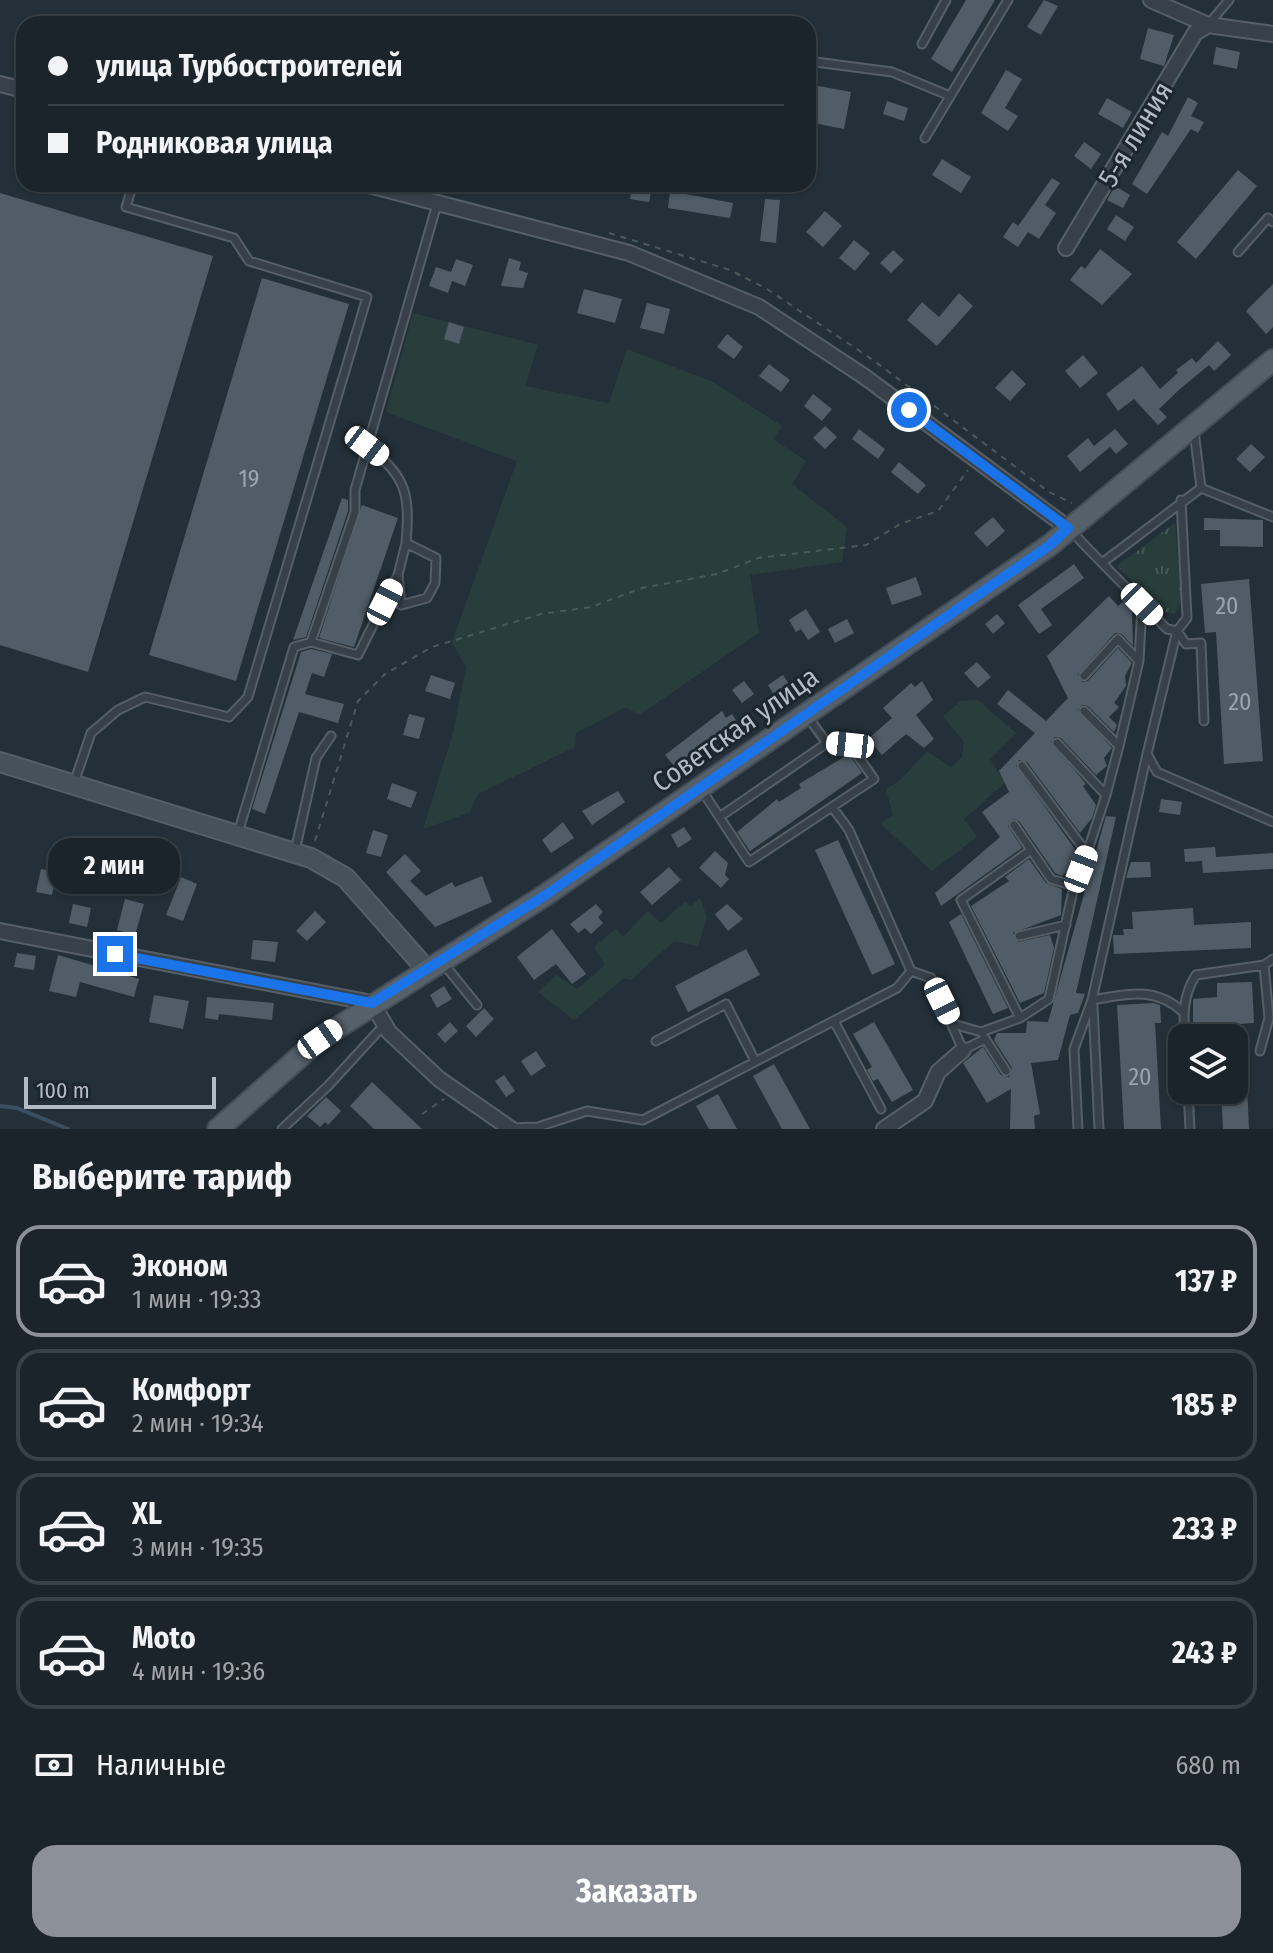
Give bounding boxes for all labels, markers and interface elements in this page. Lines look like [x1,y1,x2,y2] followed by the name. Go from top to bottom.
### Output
[96,48,403,84] text: улица Турбостроителей
[1091,76,1180,193] street label: 5-я линия
[96,125,333,161] text: Родниковая улица
[891,392,927,428] route start
[341,422,393,470] car
[238,465,260,493] house number: 19
[363,575,407,629] car
[1117,579,1167,629] car
[1215,592,1239,620] house number: 20
[646,660,825,799] street label: Советская улица
[1228,688,1252,716] house number: 20
[825,731,875,759] car
[49,838,181,894] callout: 2 мин
[1061,842,1101,896] car
[83,850,145,881] text: 2 мин
[97,936,133,972] route end
[921,974,963,1028] car
[293,1015,347,1063] car
[1168,1024,1248,1104] map controls
[1168,1024,1248,1104] button: layers
[1128,1063,1152,1091] house number: 20
[24,1073,216,1109] scale bar
[36,1077,90,1104] text: 100 m
[32,1155,292,1199] text: Выберите тариф
[36,1245,108,1317] icon: car
[132,1248,228,1284] text: Эконом
[1175,1263,1237,1299] text: 137 ₽
[132,1284,262,1315] text: 1 мин · 19:33
[36,1369,108,1441] icon: car
[132,1372,250,1408] text: Комфорт
[1171,1387,1237,1423] text: 185 ₽
[132,1408,264,1439] text: 2 мин · 19:34
[36,1493,108,1565] icon: car
[132,1496,162,1532] text: XL
[1172,1511,1237,1547] text: 233 ₽
[132,1532,263,1563] text: 3 мин · 19:35
[36,1617,108,1689] icon: car
[132,1620,196,1656] text: Moto
[1172,1635,1237,1671] text: 243 ₽
[132,1656,265,1687] text: 4 мин · 19:36
[32,1743,76,1787] icon: cash
[96,1747,226,1783] text: Наличные
[1175,1750,1241,1781] text: 680 m
[32,1845,1241,1937] button: Заказать

